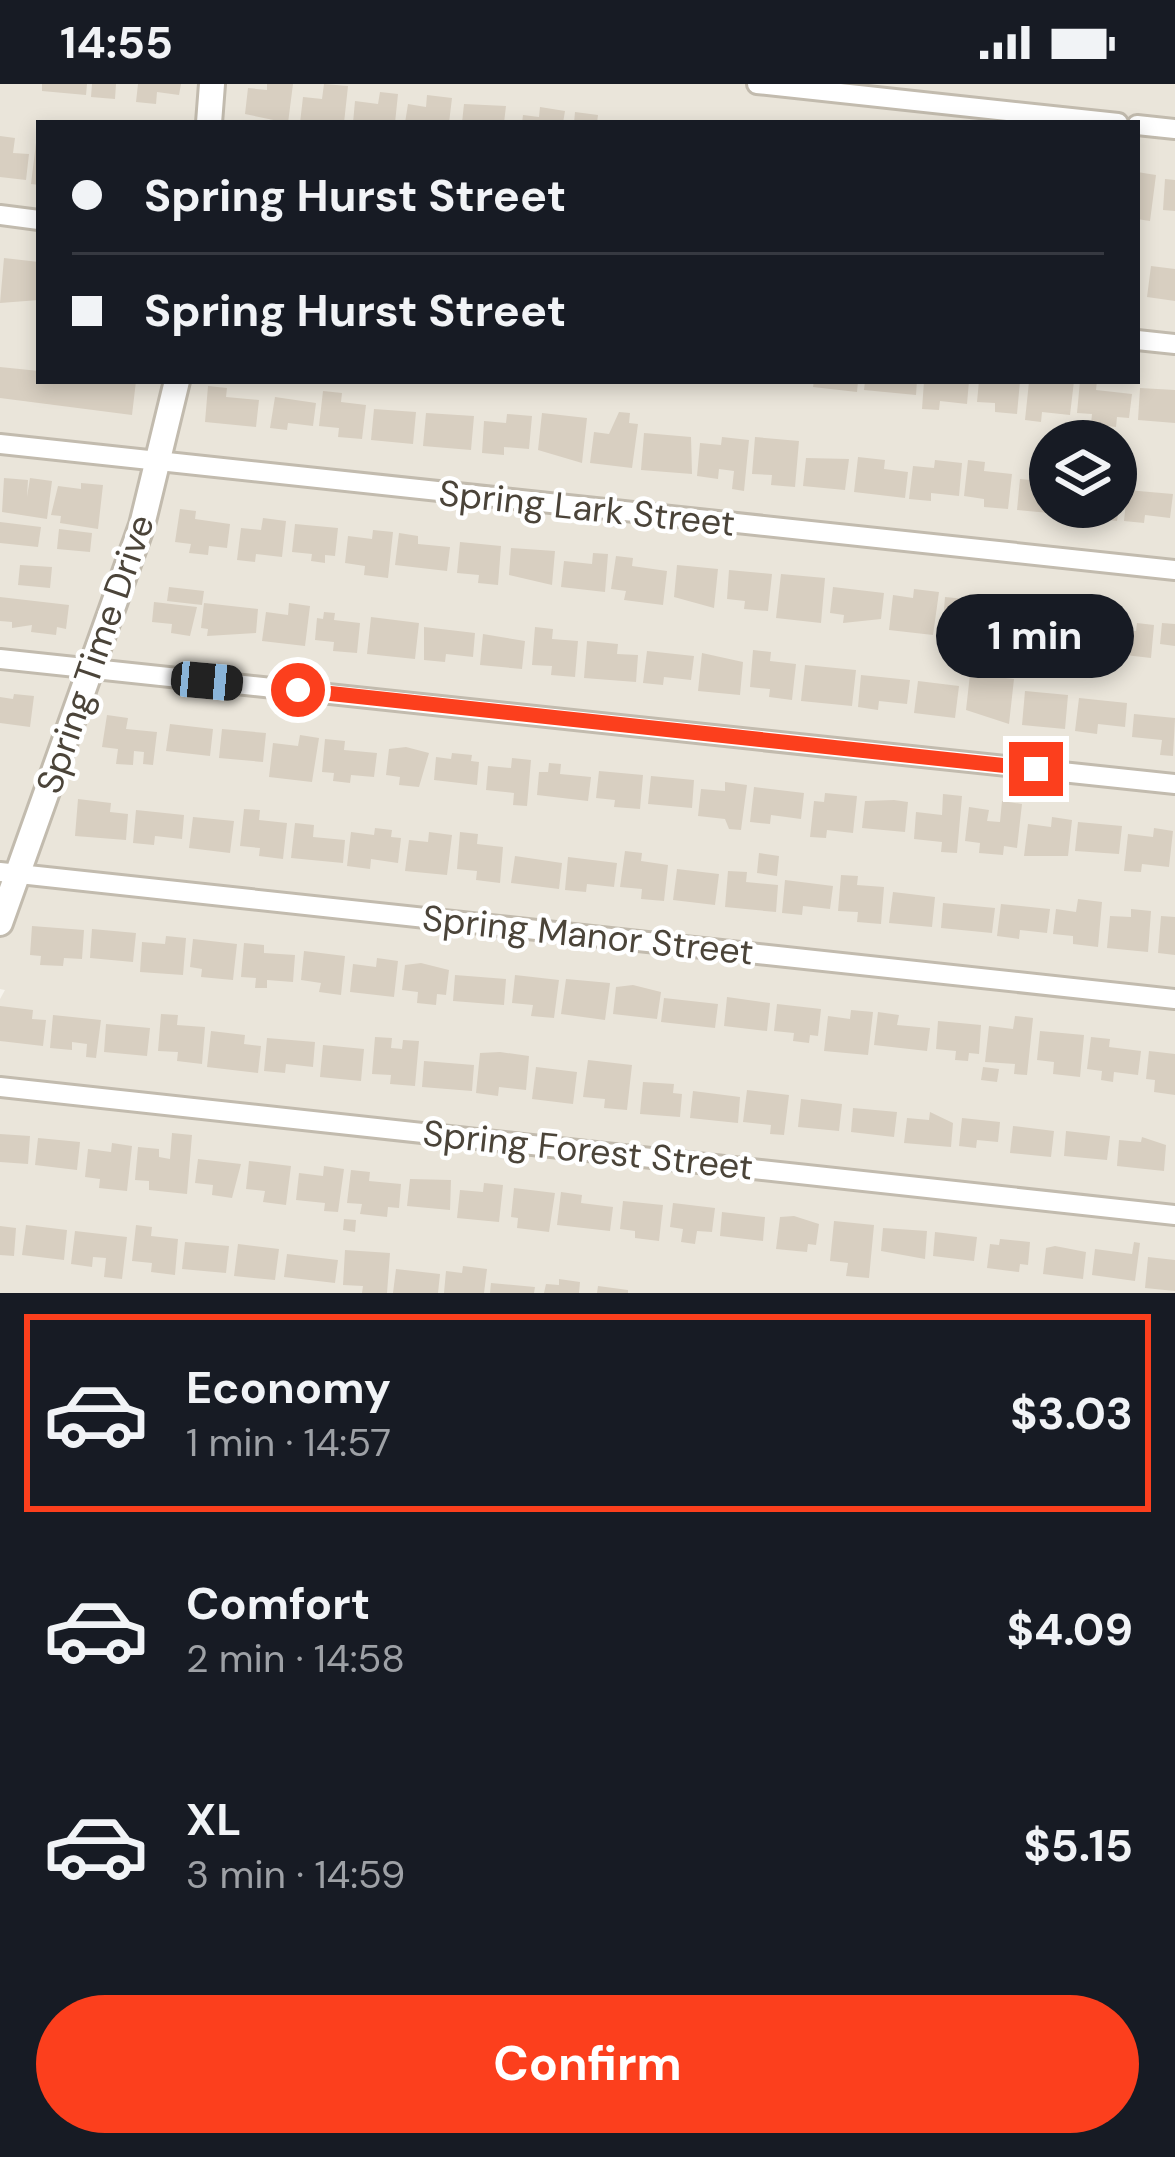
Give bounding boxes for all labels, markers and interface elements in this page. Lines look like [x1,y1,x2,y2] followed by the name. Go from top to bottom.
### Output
[60,13,173,72] text: 14:55
[144,166,566,225] text: Spring Hurst Street
[144,281,566,340] text: Spring Hurst Street
[1029,420,1137,528] map controls
[1029,420,1137,528] button: layers
[437,469,737,547] street label: Spring Lark Street
[25,508,165,800] street label: Spring Time Drive
[937,595,1135,679] callout: 1 min
[988,610,1082,661] text: 1 min
[170,660,244,702] car
[271,663,325,717] route start
[1009,742,1063,796] route end
[420,894,756,976] street label: Spring Manor Street
[421,1109,755,1191] street label: Spring Forest Street
[186,1358,391,1417] text: Economy
[42,1359,150,1467] icon: car
[1010,1384,1133,1443] text: $3.03
[186,1417,391,1468] text: 1 min · 14:57
[186,1574,370,1633] text: Comfort
[42,1575,150,1683] icon: car
[1007,1600,1133,1659] text: $4.09
[186,1633,405,1684] text: 2 min · 14:58
[186,1790,241,1849] text: XL
[42,1791,150,1899] icon: car
[1024,1816,1133,1875] text: $5.15
[186,1849,405,1900] text: 3 min · 14:59
[36,1995,1139,2133] button: Confirm

